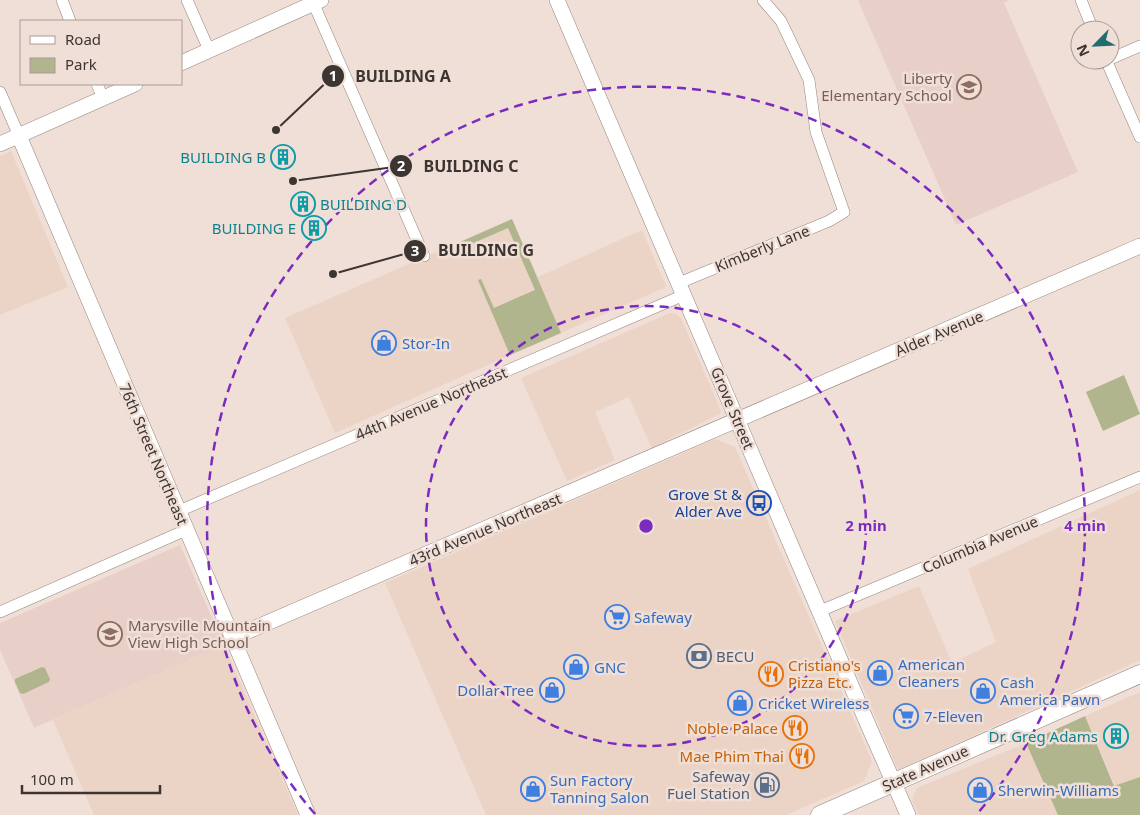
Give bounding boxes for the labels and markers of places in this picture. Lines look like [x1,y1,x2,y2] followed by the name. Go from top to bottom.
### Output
[320,61,461,92] callout: BUILDING A
[821,68,952,105] place label: Liberty Elementary School
[956,74,982,100] school or university icon: Liberty Elementary School
[270,144,296,170] building icon: BUILDING B
[180,147,266,167] place label: BUILDING B
[389,151,529,182] callout: BUILDING C
[290,191,316,217] building icon: BUILDING D
[320,194,407,214] place label: BUILDING D
[301,215,327,241] building icon: BUILDING E
[212,218,296,238] place label: BUILDING E
[403,235,544,266] callout: BUILDING G
[371,330,397,356] shop icon: Stor-In
[402,333,450,353] place label: Stor-In
[668,484,742,521] place label: Grove St & Alder Ave
[746,490,772,516] bus stop icon: Grove St & Alder Ave
[637,517,655,535] centre of rings
[604,604,630,630] supermarket icon: Safeway
[634,607,692,627] place label: Safeway
[128,615,271,652] place label: Marysville Mountain View High School
[97,621,123,647] school or university icon: Marysville Mountain View High School
[686,643,712,669] bank icon: BECU
[716,646,755,666] place label: BECU
[563,654,589,680] shop icon: GNC
[898,654,965,691] place label: American Cleaners
[788,655,861,692] place label: Cristiano's Pizza Etc.
[594,657,626,677] place label: GNC
[867,660,893,686] shop icon: American Cleaners
[758,661,784,687] restaurant icon: Cristiano's Pizza Etc.
[1000,672,1100,709] place label: Cash America Pawn
[539,677,565,703] shop icon: Dollar Tree
[970,678,996,704] shop icon: Cash America Pawn
[457,680,534,700] place label: Dollar Tree
[727,690,753,716] shop icon: Cricket Wireless
[758,693,869,713] place label: Cricket Wireless
[893,703,919,729] supermarket icon: 7-Eleven
[924,706,983,726] place label: 7-Eleven
[782,715,808,741] restaurant icon: Noble Palace
[687,718,778,738] place label: Noble Palace
[1103,723,1129,749] building icon: Dr. Greg Adams
[988,726,1098,746] place label: Dr. Greg Adams
[789,743,815,769] restaurant icon: Mae Phim Thai
[680,746,784,766] place label: Mae Phim Thai
[667,766,750,803] place label: Safeway Fuel Station
[550,770,649,807] place label: Sun Factory Tanning Salon
[754,772,780,798] fuel station icon: Safeway Fuel Station
[520,776,546,802] shop icon: Sun Factory Tanning Salon
[967,777,993,803] shop icon: Sherwin-Williams
[998,780,1119,800] place label: Sherwin-Williams

